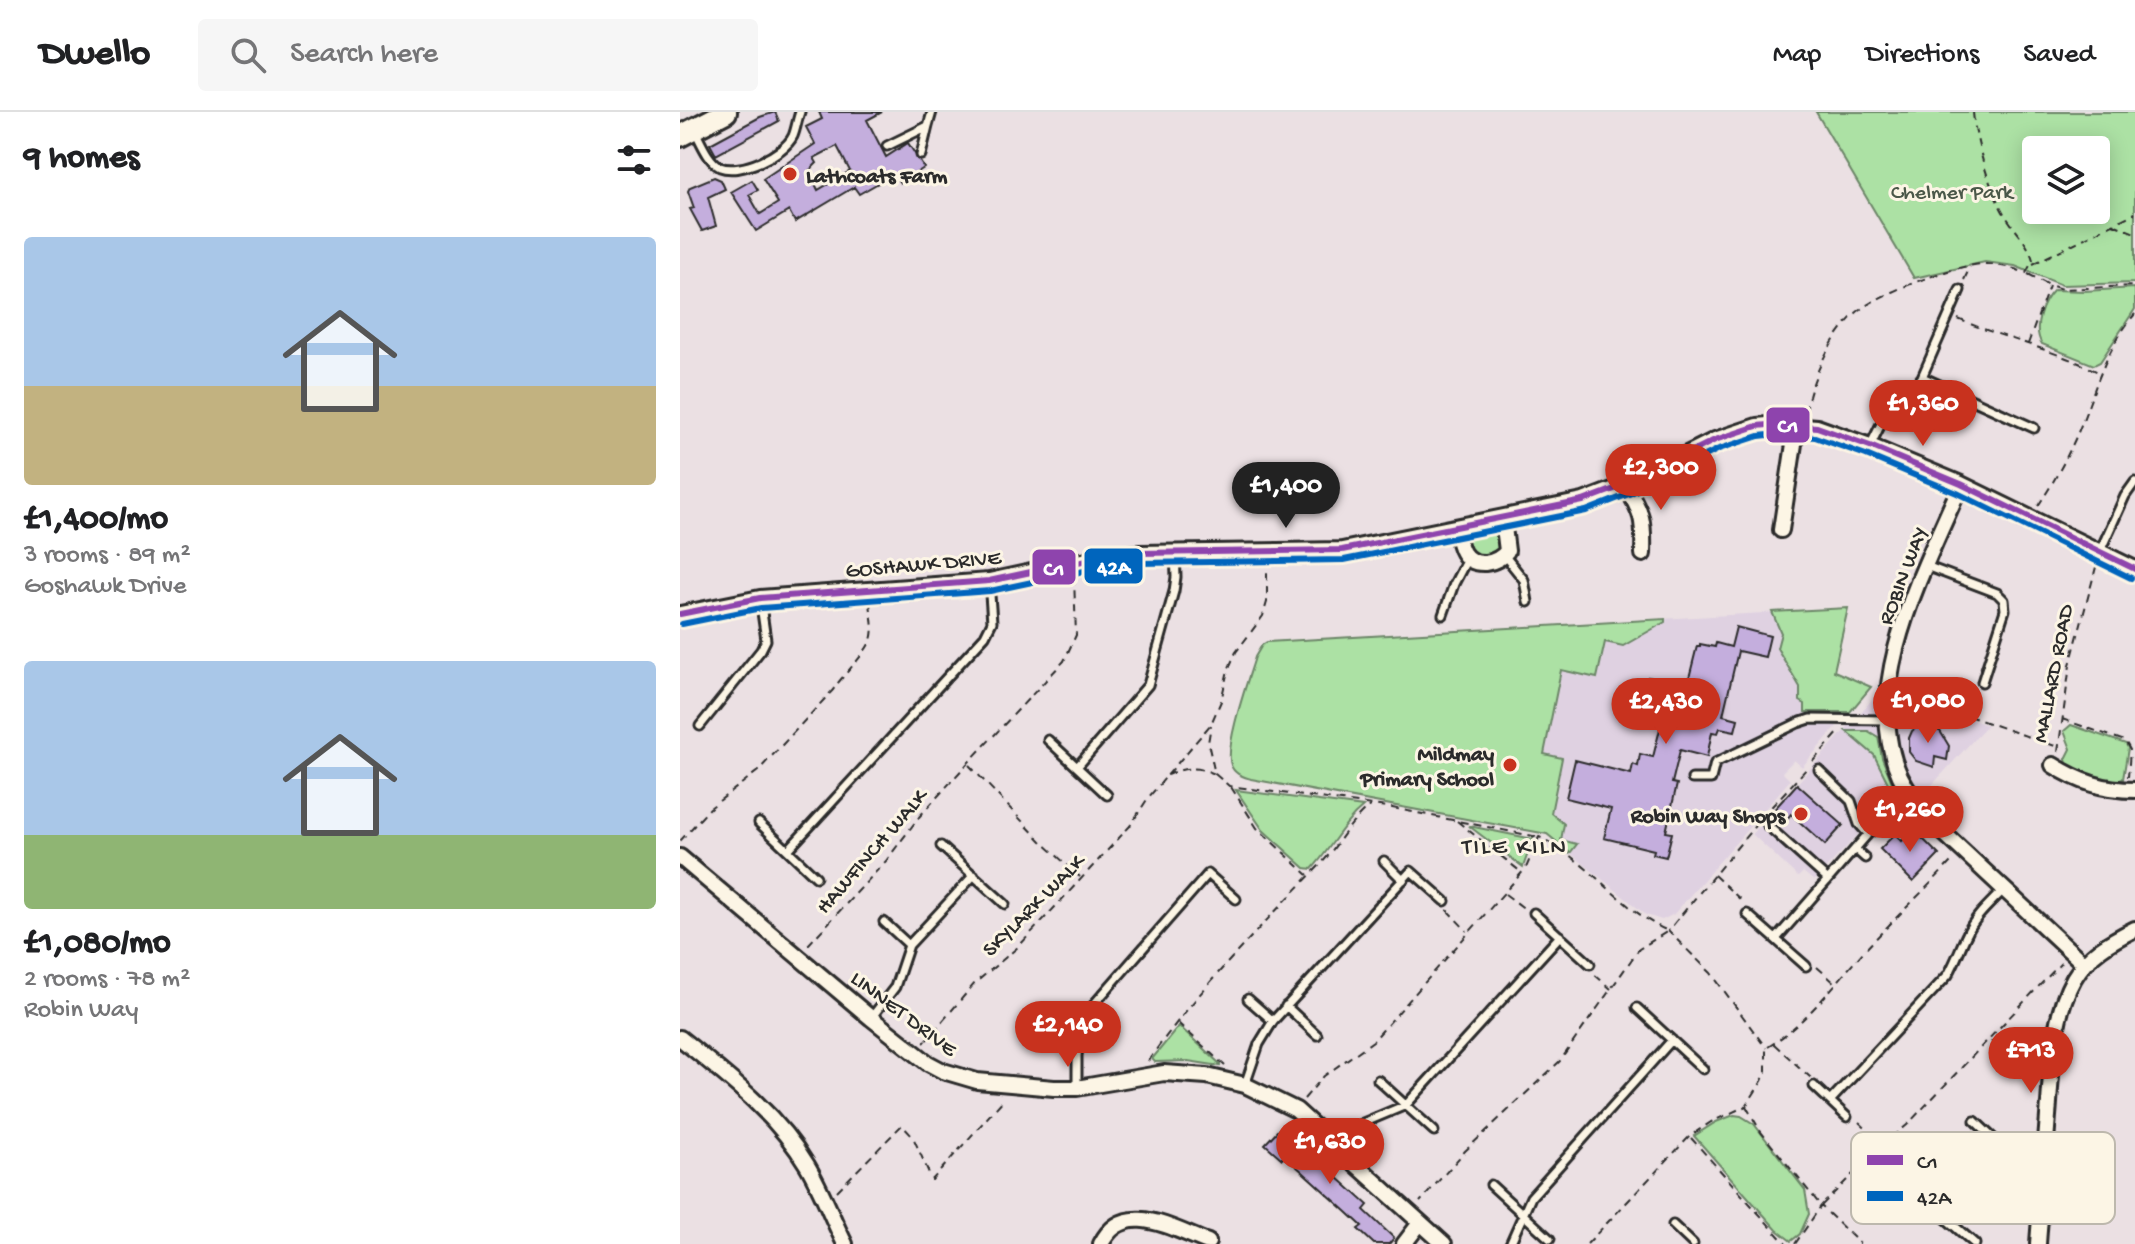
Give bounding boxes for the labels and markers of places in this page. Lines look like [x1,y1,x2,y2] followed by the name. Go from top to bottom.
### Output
[781,165,799,183] marker: Lathcoats Farm
[806,165,948,191] place label: Lathcoats Farm
[1858,380,1988,448] pin: £1,360
[1596,444,1726,512] pin: £2,300
[1221,462,1351,530] pin: £1,400
[1863,677,1993,745] pin: £1,080
[1601,678,1731,746] pin: £2,430
[1359,743,1494,794] place label: Mildmay Primary School
[1501,756,1519,774] marker: Mildmay Primary School
[1845,786,1975,854] pin: £1,260
[1630,805,1787,831] place label: Robin Way Shops
[1792,805,1810,823] marker: Robin Way Shops
[1003,1001,1133,1069] pin: £2,140
[1984,1027,2078,1095] pin: £713
[1265,1118,1395,1186] pin: £1,630

